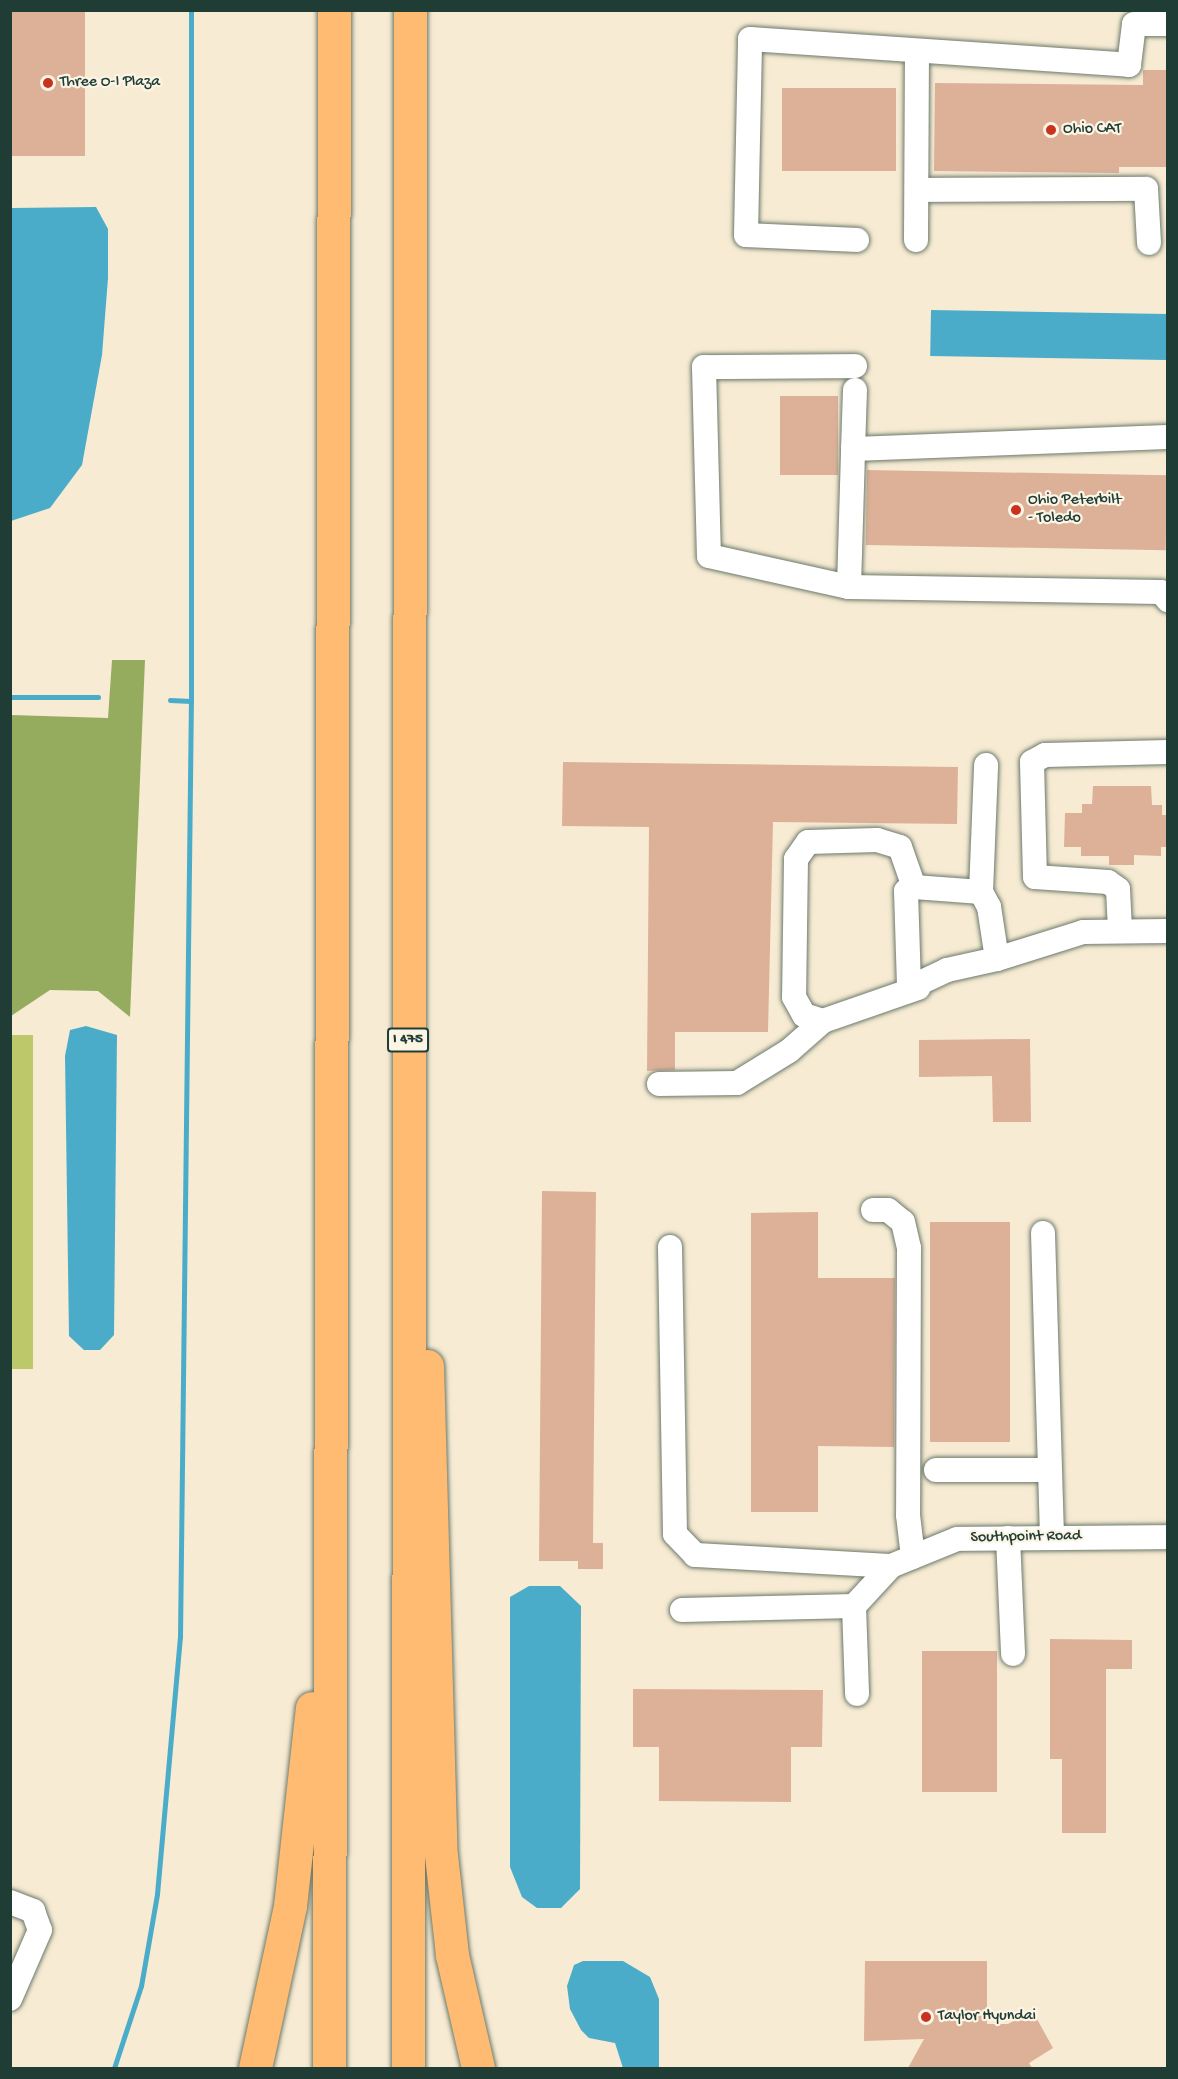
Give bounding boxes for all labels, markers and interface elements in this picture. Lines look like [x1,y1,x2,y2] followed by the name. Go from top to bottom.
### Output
[60,73,160,93] place label: Three O-I Plaza
[41,76,55,90] marker: Three O-I Plaza
[1063,120,1121,140] place label: Ohio CAT
[1044,123,1058,137] marker: Ohio CAT
[1028,491,1121,529] place label: Ohio Peterbilt - Toledo
[1009,503,1023,517] marker: Ohio Peterbilt - Toledo
[387,1028,429,1052] road number: I 475
[970,1527,1082,1549] street label: Southpoint Road
[938,2007,1036,2027] place label: Taylor Hyundai
[919,2010,933,2024] marker: Taylor Hyundai

